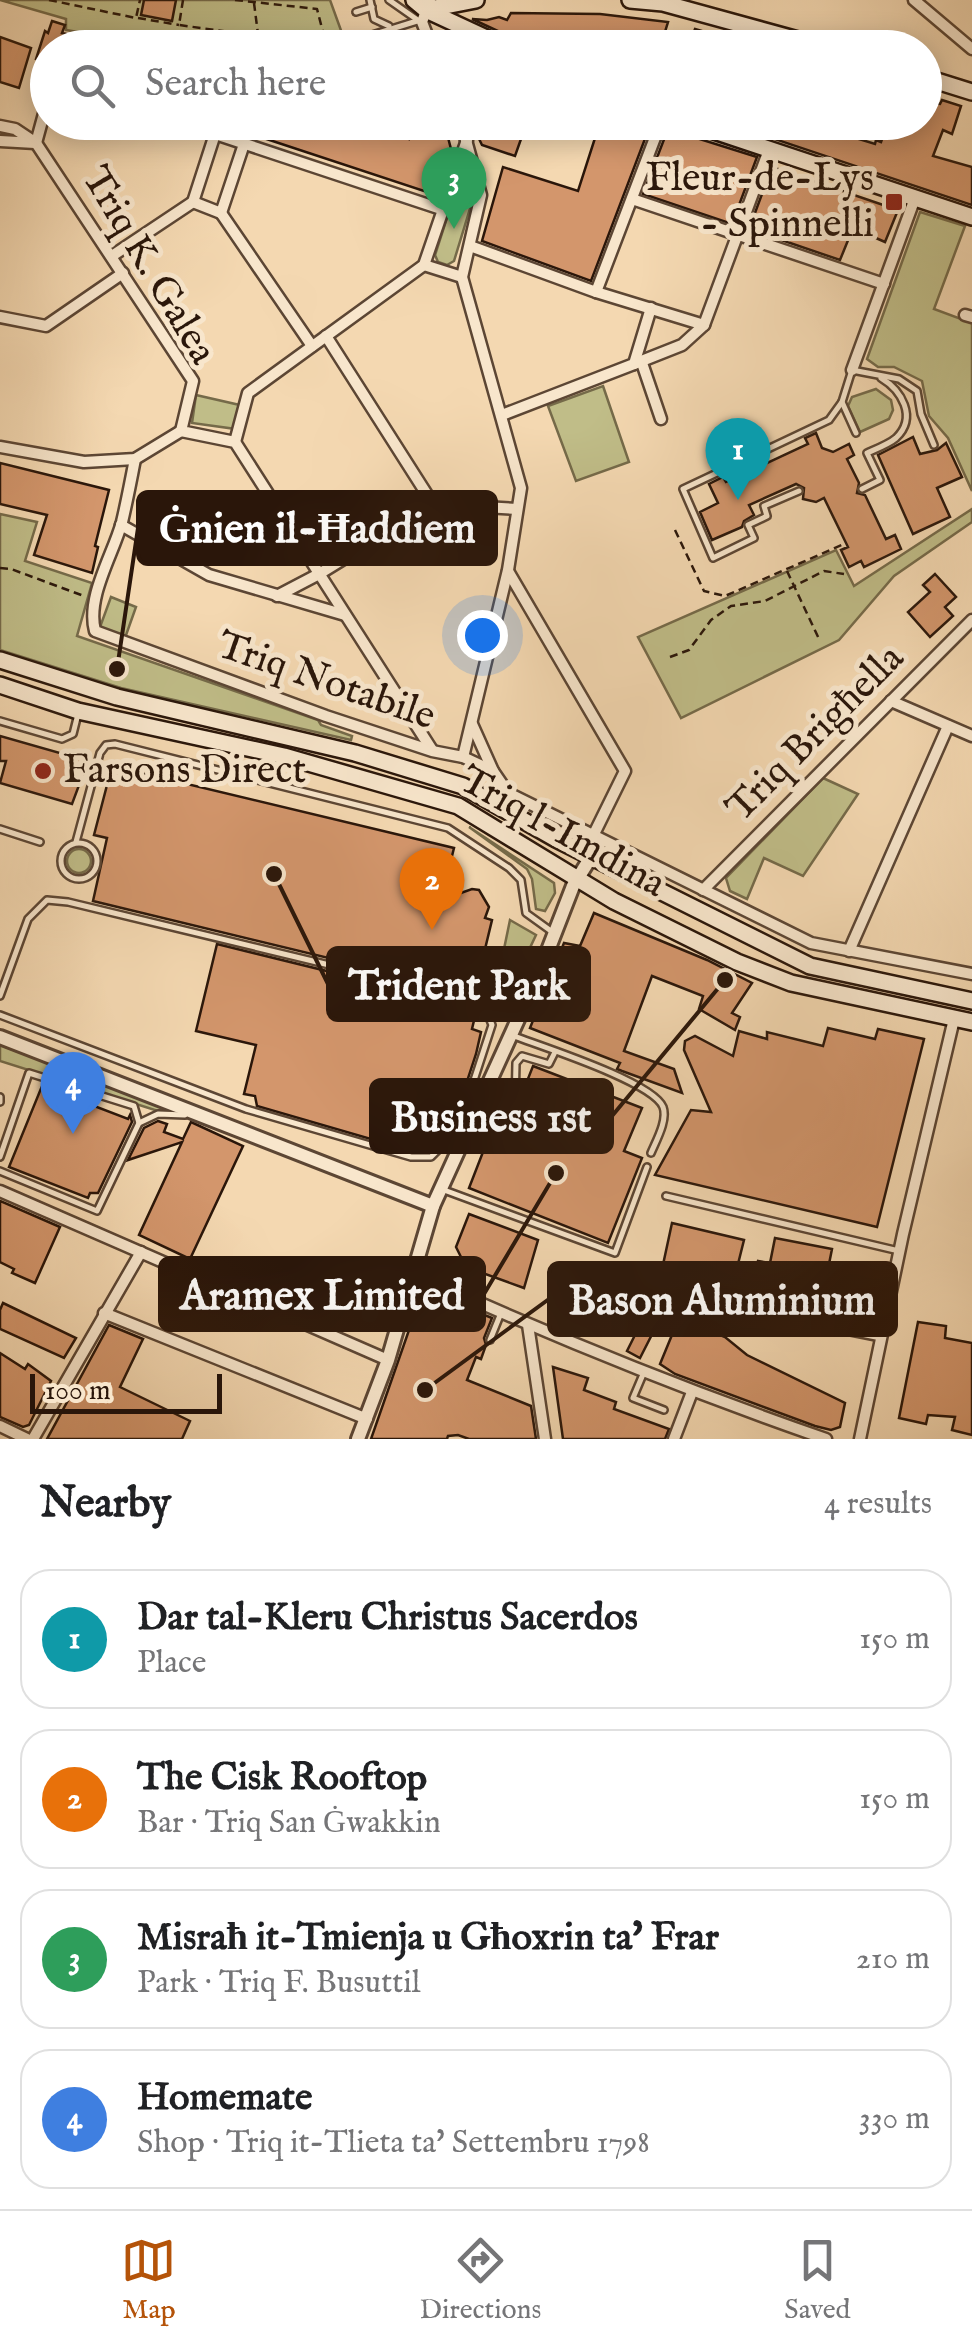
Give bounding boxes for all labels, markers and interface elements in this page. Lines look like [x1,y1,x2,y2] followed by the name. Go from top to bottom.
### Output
[30,30,942,140] search box
[65,58,120,113] icon: search
[145,61,326,109] text: Search here
[422,146,486,229] pin: 3
[646,154,874,251] place label: Fleur-de-Lys - Spinnelli
[69,158,227,375] street label: Triq K. Galea
[883,191,905,213] marker: Fleur-de-Lys - Spinnelli
[706,418,770,500] pin: 1
[138,492,496,564] callout: Ġnien il-Ħaddiem
[158,504,476,557] text: Ġnien il-Ħaddiem
[457,610,508,661] your location
[210,621,442,743] street label: Triq Notabile
[716,634,916,834] street label: Triq Brigħella
[63,746,306,797] place label: Farsons Direct
[450,755,675,911] street label: Triq l-Imdina
[32,760,54,782] marker: Farsons Direct
[400,848,464,930] pin: 2
[328,948,589,1020] callout: Trident Park
[347,961,571,1014] text: Trident Park
[40,1052,106,1134] pin: 4
[371,1080,612,1152] callout: Business 1st
[391,1093,592,1146] text: Business 1st
[160,1258,484,1330] callout: Aramex Limited
[549,1263,896,1335] callout: Bason Aluminium
[178,1271,466,1324] text: Aramex Limited
[568,1276,876,1329] text: Bason Aluminium
[30,1369,222,1414] scale bar
[45,1374,111,1409] text: 100 m
[40,1478,171,1531] text: Nearby
[824,1484,932,1525] text: 4 results
[137,1595,638,1643] text: Dar tal-Kleru Christus Sacerdos
[69,1619,80,1660] text: 1
[859,1619,930,1660] text: 150 m
[137,1643,207,1684] text: Place
[137,1755,427,1803] text: The Cisk Rooftop
[67,1779,82,1820] text: 2
[859,1779,930,1820] text: 150 m
[137,1803,441,1844] text: Bar · Triq San Ġwakkin
[137,1915,719,1963] text: Misraħ it-Tmienja u Għoxrin ta' Frar
[69,1939,80,1980] text: 3
[856,1939,930,1980] text: 210 m
[137,1963,421,2004] text: Park · Triq F. Busuttil
[137,2075,312,2123] text: Homemate
[67,2099,82,2140] text: 4
[859,2099,930,2140] text: 330 m
[137,2123,650,2164] text: Shop · Triq it-Tlieta ta' Settembru 1798
[121,2233,176,2328] tab: Map
[419,2233,541,2328] tab: Directions
[784,2233,851,2328] tab: Saved

